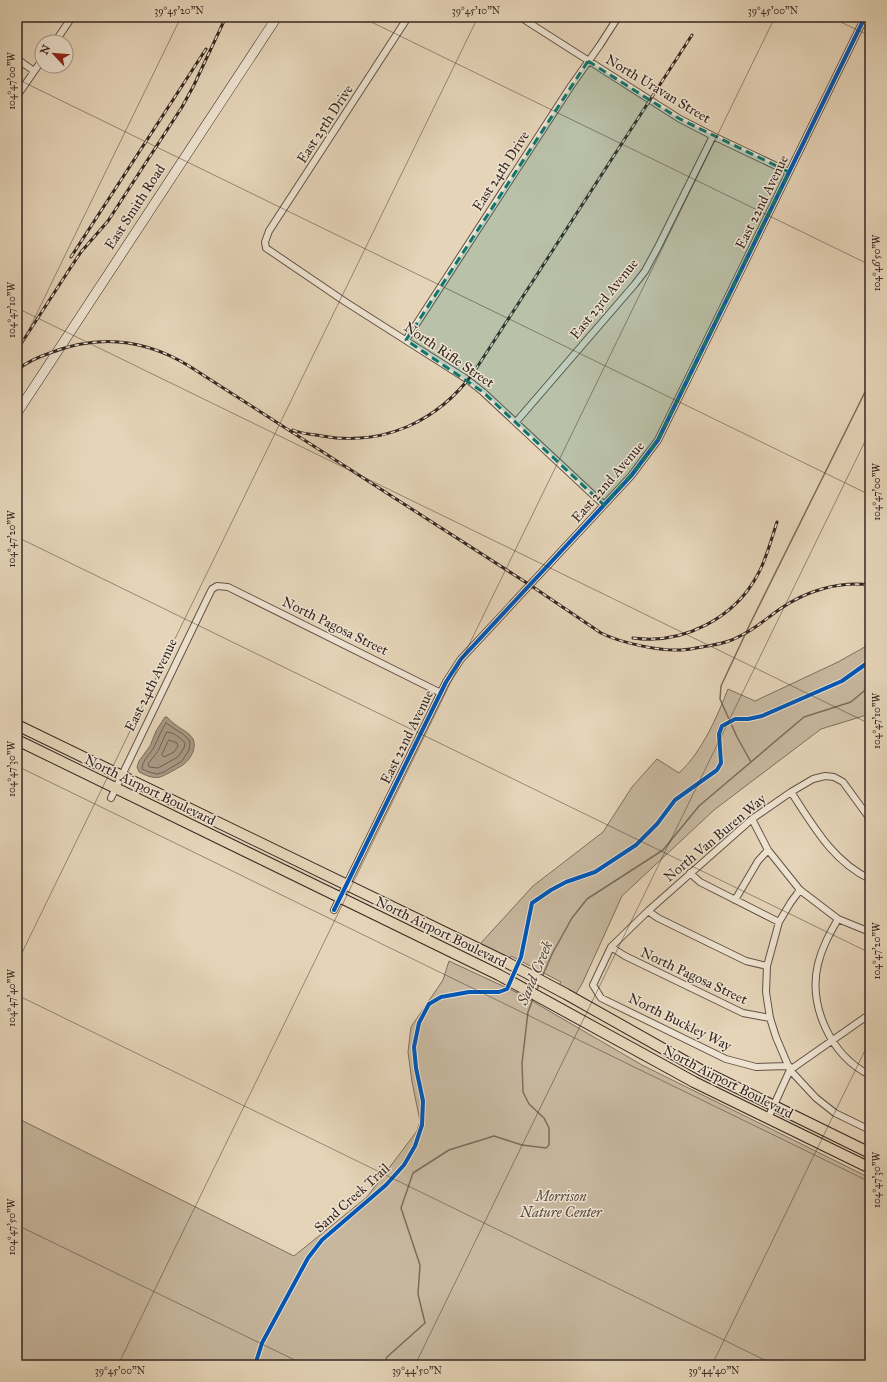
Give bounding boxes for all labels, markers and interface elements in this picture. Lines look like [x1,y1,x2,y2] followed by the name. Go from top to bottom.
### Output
[154,5,204,17] text: 39°45'20"N
[452,5,501,17] text: 39°45'10"N
[748,5,799,17] text: 39°45'00"N
[34,34,74,74] north arrow
[38,42,54,57] text: N
[602,51,714,127] street label: North Uravan Street
[6,52,18,110] text: 104°47'00"W
[293,81,357,167] street label: East 25th Drive
[469,128,533,214] street label: East 24th Drive
[732,152,792,252] street label: East 22nd Avenue
[101,161,169,253] street label: East Smith Road
[871,234,883,291] text: 104°46'50"W
[566,255,642,343] street label: East 23rd Avenue
[6,282,18,338] text: 104°47'10"W
[401,319,497,391] street label: North Rifle Street
[568,438,648,526] street label: East 22nd Avenue
[871,463,883,521] text: 104°47'00"W
[6,510,18,567] text: 104°47'20"W
[279,593,391,659] street label: North Pagosa Street
[121,636,181,734] street label: East 24th Avenue
[377,687,437,787] street label: East 22nd Avenue
[871,693,883,749] text: 104°47'10"W
[6,741,18,797] text: 104°47'30"W
[82,751,218,829] street label: North Airport Boulevard
[660,790,770,886] street label: North Van Buren Way
[373,893,509,971] street label: North Airport Boulevard
[871,922,883,979] text: 104°47'20"W
[513,938,557,1009] water label: Sand Creek
[638,944,750,1008] street label: North Pagosa Street
[6,969,18,1027] text: 104°47'40"W
[626,990,735,1055] street label: North Buckley Way
[660,1042,796,1122] street label: North Airport Boulevard
[871,1152,883,1208] text: 104°47'30"W
[311,1160,393,1236] street label: Sand Creek Trail
[519,1188,603,1221] park label: Morrison Nature Center
[6,1198,18,1255] text: 104°47'50"W
[95,1365,146,1377] text: 39°45'00"N
[392,1365,443,1377] text: 39°44'50"N
[688,1365,740,1377] text: 39°44'40"N

